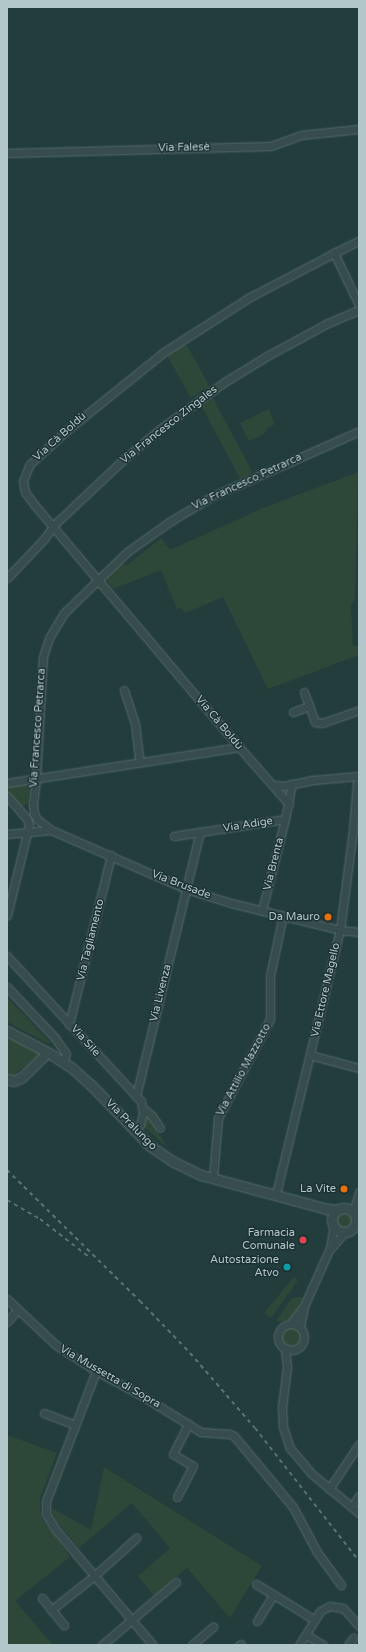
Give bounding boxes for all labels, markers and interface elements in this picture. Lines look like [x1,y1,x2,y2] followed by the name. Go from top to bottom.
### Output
[158,141,210,155] street label: Via Falesè
[118,383,220,467] street label: Via Francesco Zingales
[31,410,89,464] street label: Via Cà Boldù
[190,451,304,513] street label: Via Francesco Petrarca
[27,668,49,788] street label: Via Francesco Petrarca
[193,693,245,753] street label: Via Cà Boldù
[222,815,274,835] street label: Via Adige
[261,836,287,892] street label: Via Brenta
[150,868,212,902] street label: Via Brusade
[74,898,108,982] street label: Via Tagliamento
[269,910,320,924] place label: Da Mauro
[323,912,333,922] marker: Da Mauro
[309,942,343,1038] street label: Via Ettore Magello
[147,963,175,1023] street label: Via Livenza
[214,1021,274,1119] street label: Via Attilio Mazzotto
[67,1023,103,1059] street label: Via Sile
[103,1097,159,1153] street label: Via Pralungo
[300,1182,336,1196] place label: La Vite
[339,1184,349,1194] marker: La Vite
[242,1227,295,1253] place label: Farmacia Comunale
[298,1235,308,1245] marker: Farmacia Comunale
[210,1254,279,1280] place label: Autostazione Atvo
[282,1262,292,1272] marker: Autostazione Atvo
[57,1343,163,1411] street label: Via Mussetta di Sopra

